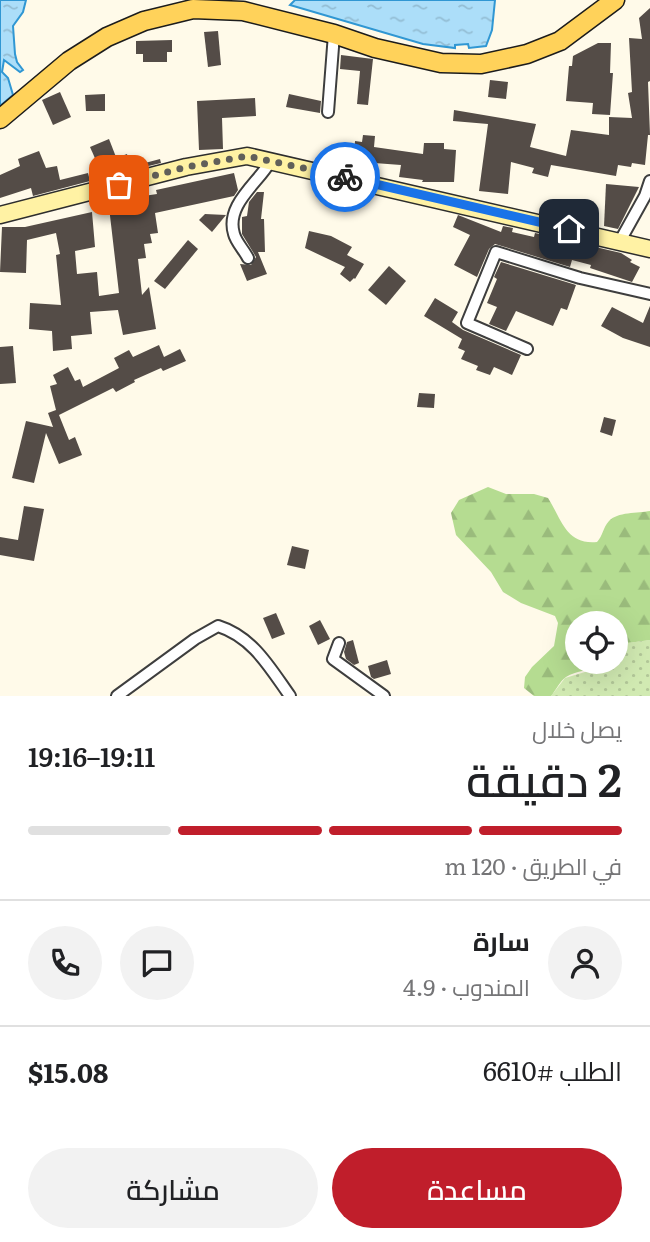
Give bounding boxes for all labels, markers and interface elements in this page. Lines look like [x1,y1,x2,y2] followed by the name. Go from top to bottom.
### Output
[310,142,380,212] courier
[89,155,149,215] pin
[326,158,364,196] icon: bike
[100,166,138,204] icon: bag
[539,199,599,259] pin
[550,210,588,248] icon: home
[565,611,628,674] map controls
[565,611,628,674] button: locate
[532,711,622,745] text: يصل خلال
[28,736,155,775] text: 19:11–19:16
[466,743,622,811] text: 2 دقيقة
[444,848,622,882] text: في الطريق · 120 m
[473,920,530,959] text: سارة
[28,926,102,1000] button: phone
[120,926,194,1000] button: chat
[548,926,622,1000] button: person
[403,969,530,1003] text: المندوب · 4.9
[483,1050,622,1089] text: الطلب #6610
[28,1052,108,1091] text: $15.08
[28,1148,318,1228] button: مشاركة
[332,1148,622,1228] button: مساعدة

